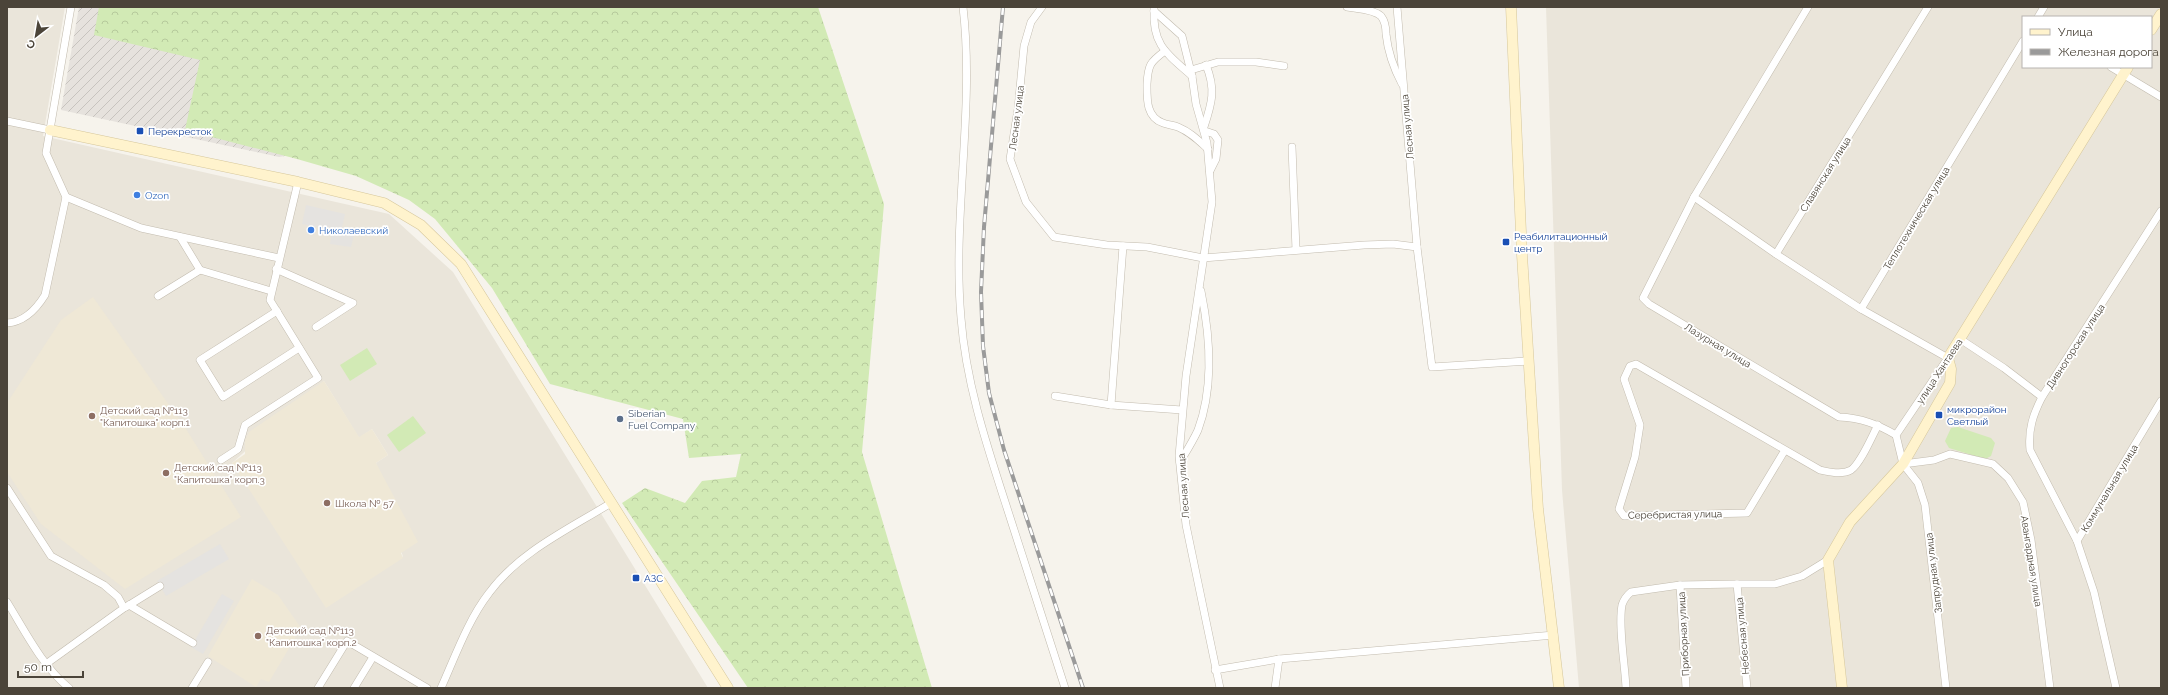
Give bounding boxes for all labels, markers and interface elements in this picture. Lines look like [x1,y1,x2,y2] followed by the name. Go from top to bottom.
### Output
[16,16,56,56] north arrow
[2022,16,2152,68] legend
[2058,25,2093,39] text: Улица
[24,36,38,52] text: С
[2058,45,2159,59] text: Железная дорога
[1007,85,1026,151] street label: Лесная улица
[1399,94,1416,160] street label: Лесная улица
[135,126,145,136] marker: Перекресток
[148,126,212,137] place label: Перекресток
[1798,135,1853,214] street label: Славянская улица
[1881,165,1952,272] street label: Теплотехническая улица
[132,190,142,200] marker: Ozon
[145,190,169,201] place label: Ozon
[306,225,316,235] marker: Николаевский
[319,225,388,236] place label: Николаевский
[1514,231,1608,254] place label: Реабилитационный центр
[1501,237,1511,247] marker: Реабилитационный центр
[2044,302,2107,391] street label: Дивногорская улица
[1682,321,1753,370] street label: Лазурная улица
[1914,337,1965,406] street label: улица Хантаева
[1947,404,2007,427] place label: микрорайон Светлый
[100,405,190,428] place label: Детский сад №113 "Капитошка" корп.1
[628,408,696,431] place label: Siberian Fuel Company
[1934,410,1944,420] marker: микрорайон Светлый
[87,411,97,421] marker: Детский сад №113 "Капитошка" корп.1
[615,414,625,424] marker: Siberian Fuel Company
[2079,442,2140,534] street label: Коммунальная улица
[1176,453,1191,519] street label: Лесная улица
[174,462,265,485] place label: Детский сад №113 "Капитошка" корп.3
[161,468,171,478] marker: Детский сад №113 "Капитошка" корп.3
[322,498,332,508] marker: Школа № 57
[335,498,394,509] place label: Школа № 57
[1628,508,1722,521] street label: Серебристая улица
[2019,515,2044,607] street label: Авангардная улица
[1923,532,1944,614] street label: Запрудная улица
[631,573,641,583] marker: АЗС
[644,573,663,584] place label: АЗС
[1676,592,1691,676] street label: Приборная улица
[1734,597,1751,675] street label: Небесная улица
[266,625,357,648] place label: Детский сад №113 "Капитошка" корп.2
[253,631,263,641] marker: Детский сад №113 "Капитошка" корп.2
[18,653,83,679] scale bar
[24,660,52,674] text: 50 m

